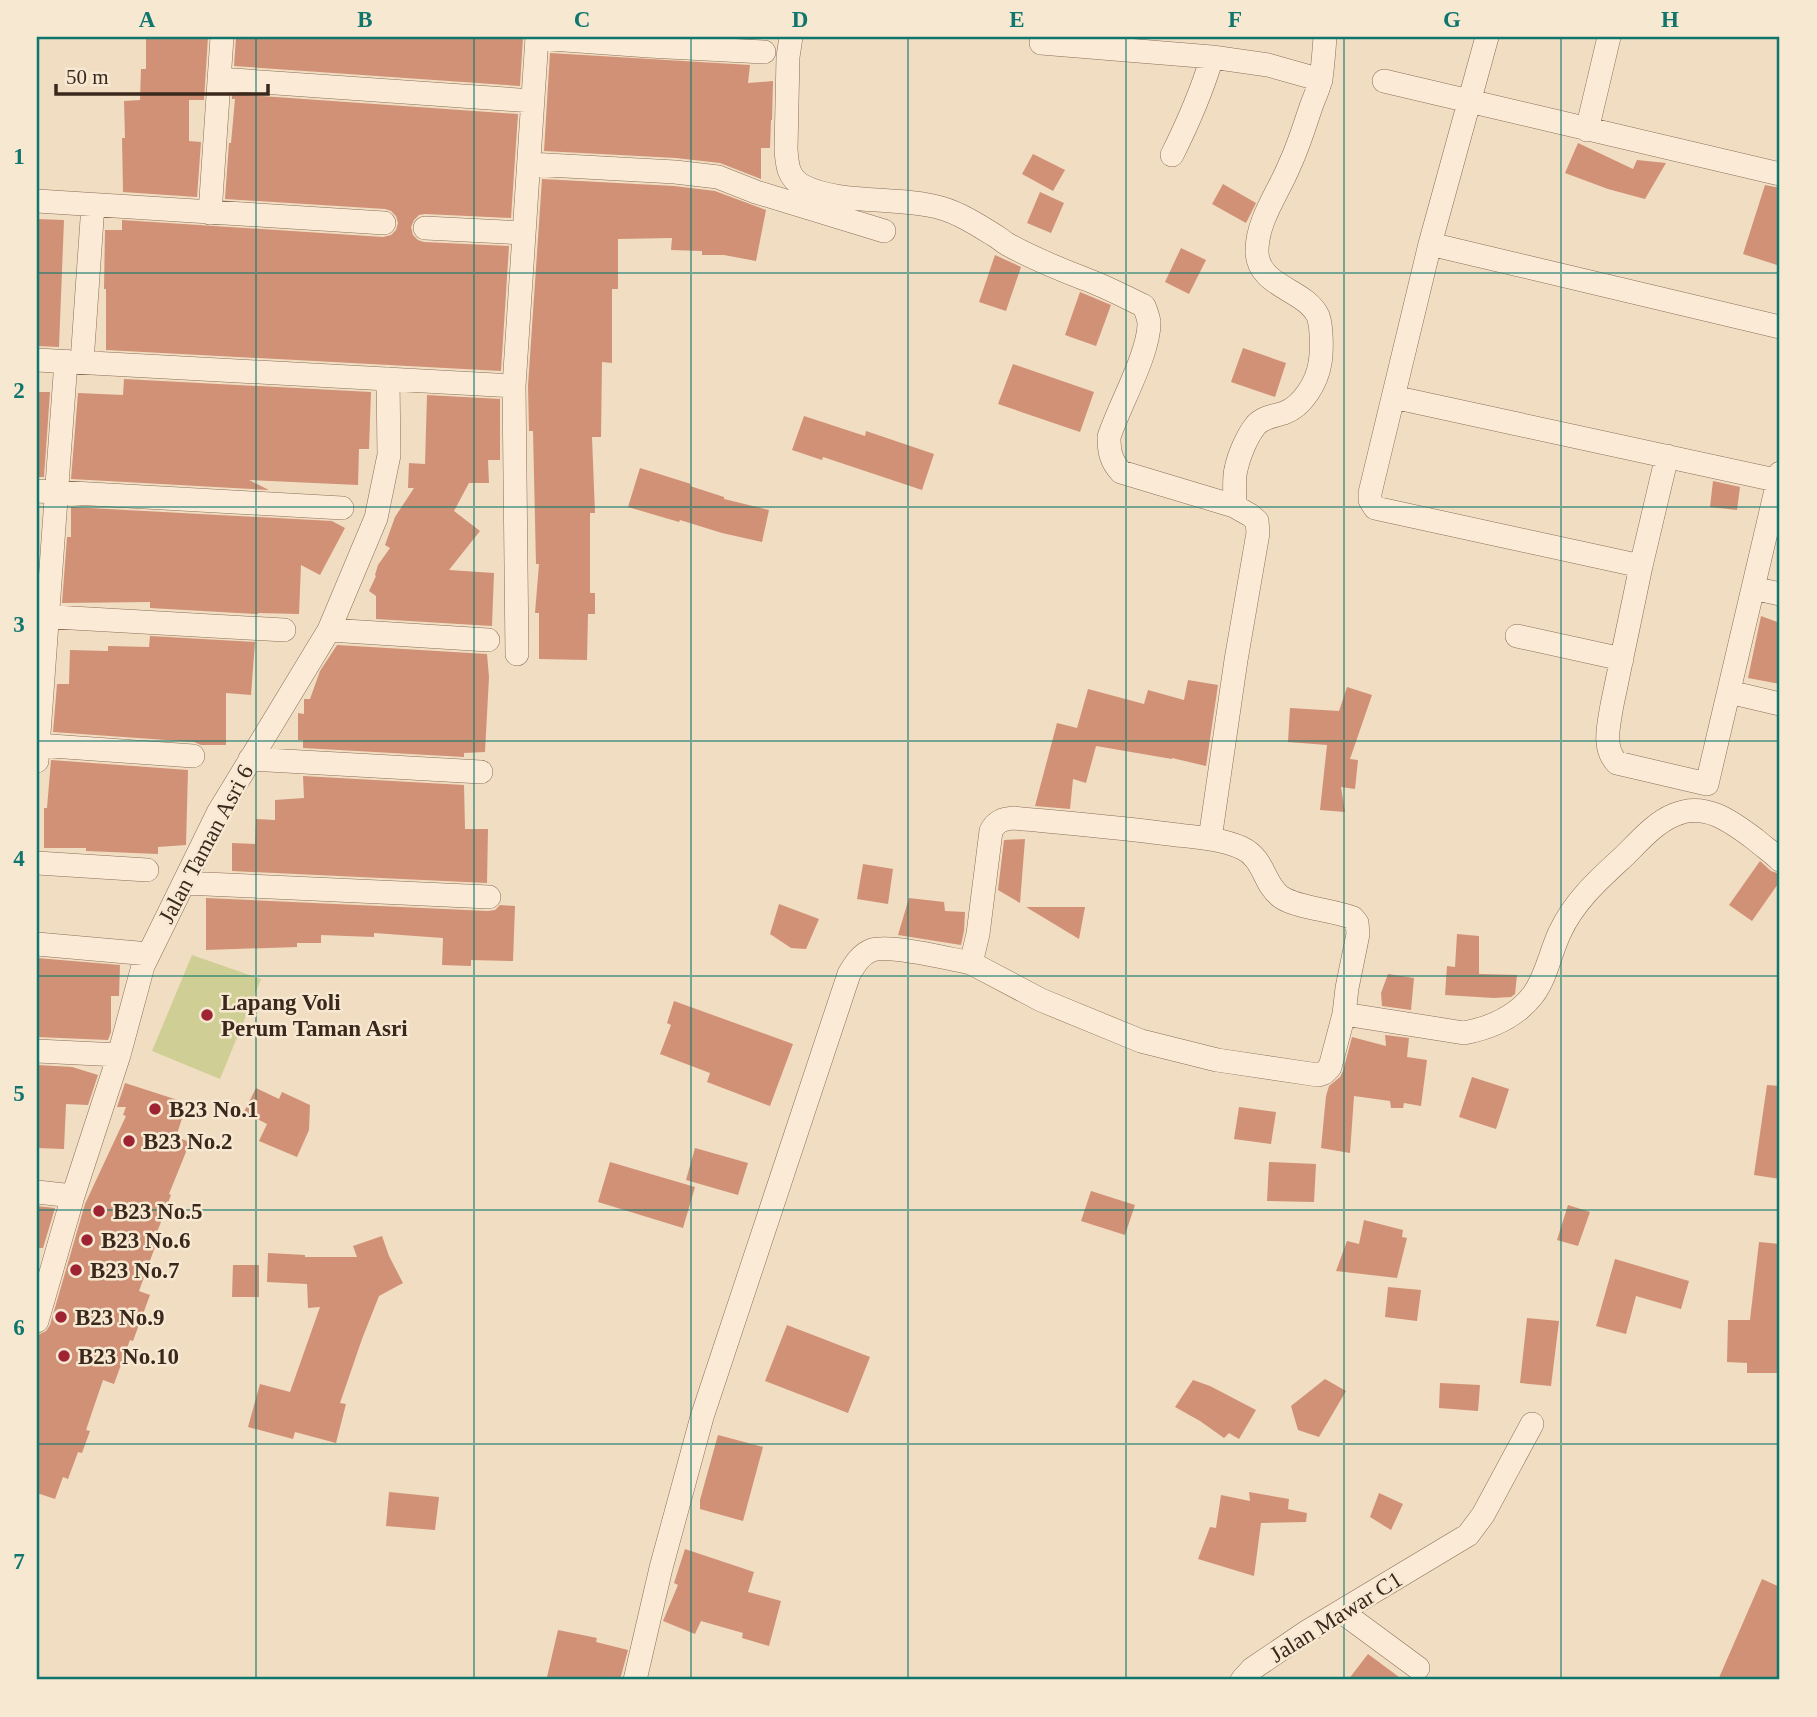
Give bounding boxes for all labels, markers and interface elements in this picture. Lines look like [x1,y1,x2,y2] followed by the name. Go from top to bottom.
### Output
[139,7,156,32] text: A
[357,7,373,32] text: B
[574,7,590,32] text: C
[792,7,808,32] text: D
[1009,7,1025,32] text: E
[1228,7,1242,32] text: F
[1443,7,1461,32] text: G
[1661,7,1679,32] text: H
[56,52,268,96] scale bar
[66,65,109,89] text: 50 m
[13,144,25,169] text: 1
[13,378,25,403] text: 2
[13,612,25,637] text: 3
[154,760,258,928] street label: Jalan Taman Asri 6
[13,846,25,871] text: 4
[221,990,408,1041] place label: Lapang Voli Perum Taman Asri
[199,1007,215,1023] marker: Lapang Voli Perum Taman Asri
[13,1081,25,1106] text: 5
[169,1097,258,1122] place label: B23 No.1
[147,1101,163,1117] marker: B23 No.1
[143,1129,232,1154] place label: B23 No.2
[121,1133,137,1149] marker: B23 No.2
[113,1199,202,1224] place label: B23 No.5
[91,1203,107,1219] marker: B23 No.5
[101,1228,190,1253] place label: B23 No.6
[79,1232,95,1248] marker: B23 No.6
[90,1258,179,1283] place label: B23 No.7
[68,1262,84,1278] marker: B23 No.7
[75,1305,164,1330] place label: B23 No.9
[53,1309,69,1325] marker: B23 No.9
[13,1315,25,1340] text: 6
[78,1344,179,1369] place label: B23 No.10
[56,1348,72,1364] marker: B23 No.10
[13,1549,25,1574] text: 7
[1265,1566,1407,1668] street label: Jalan Mawar C1

